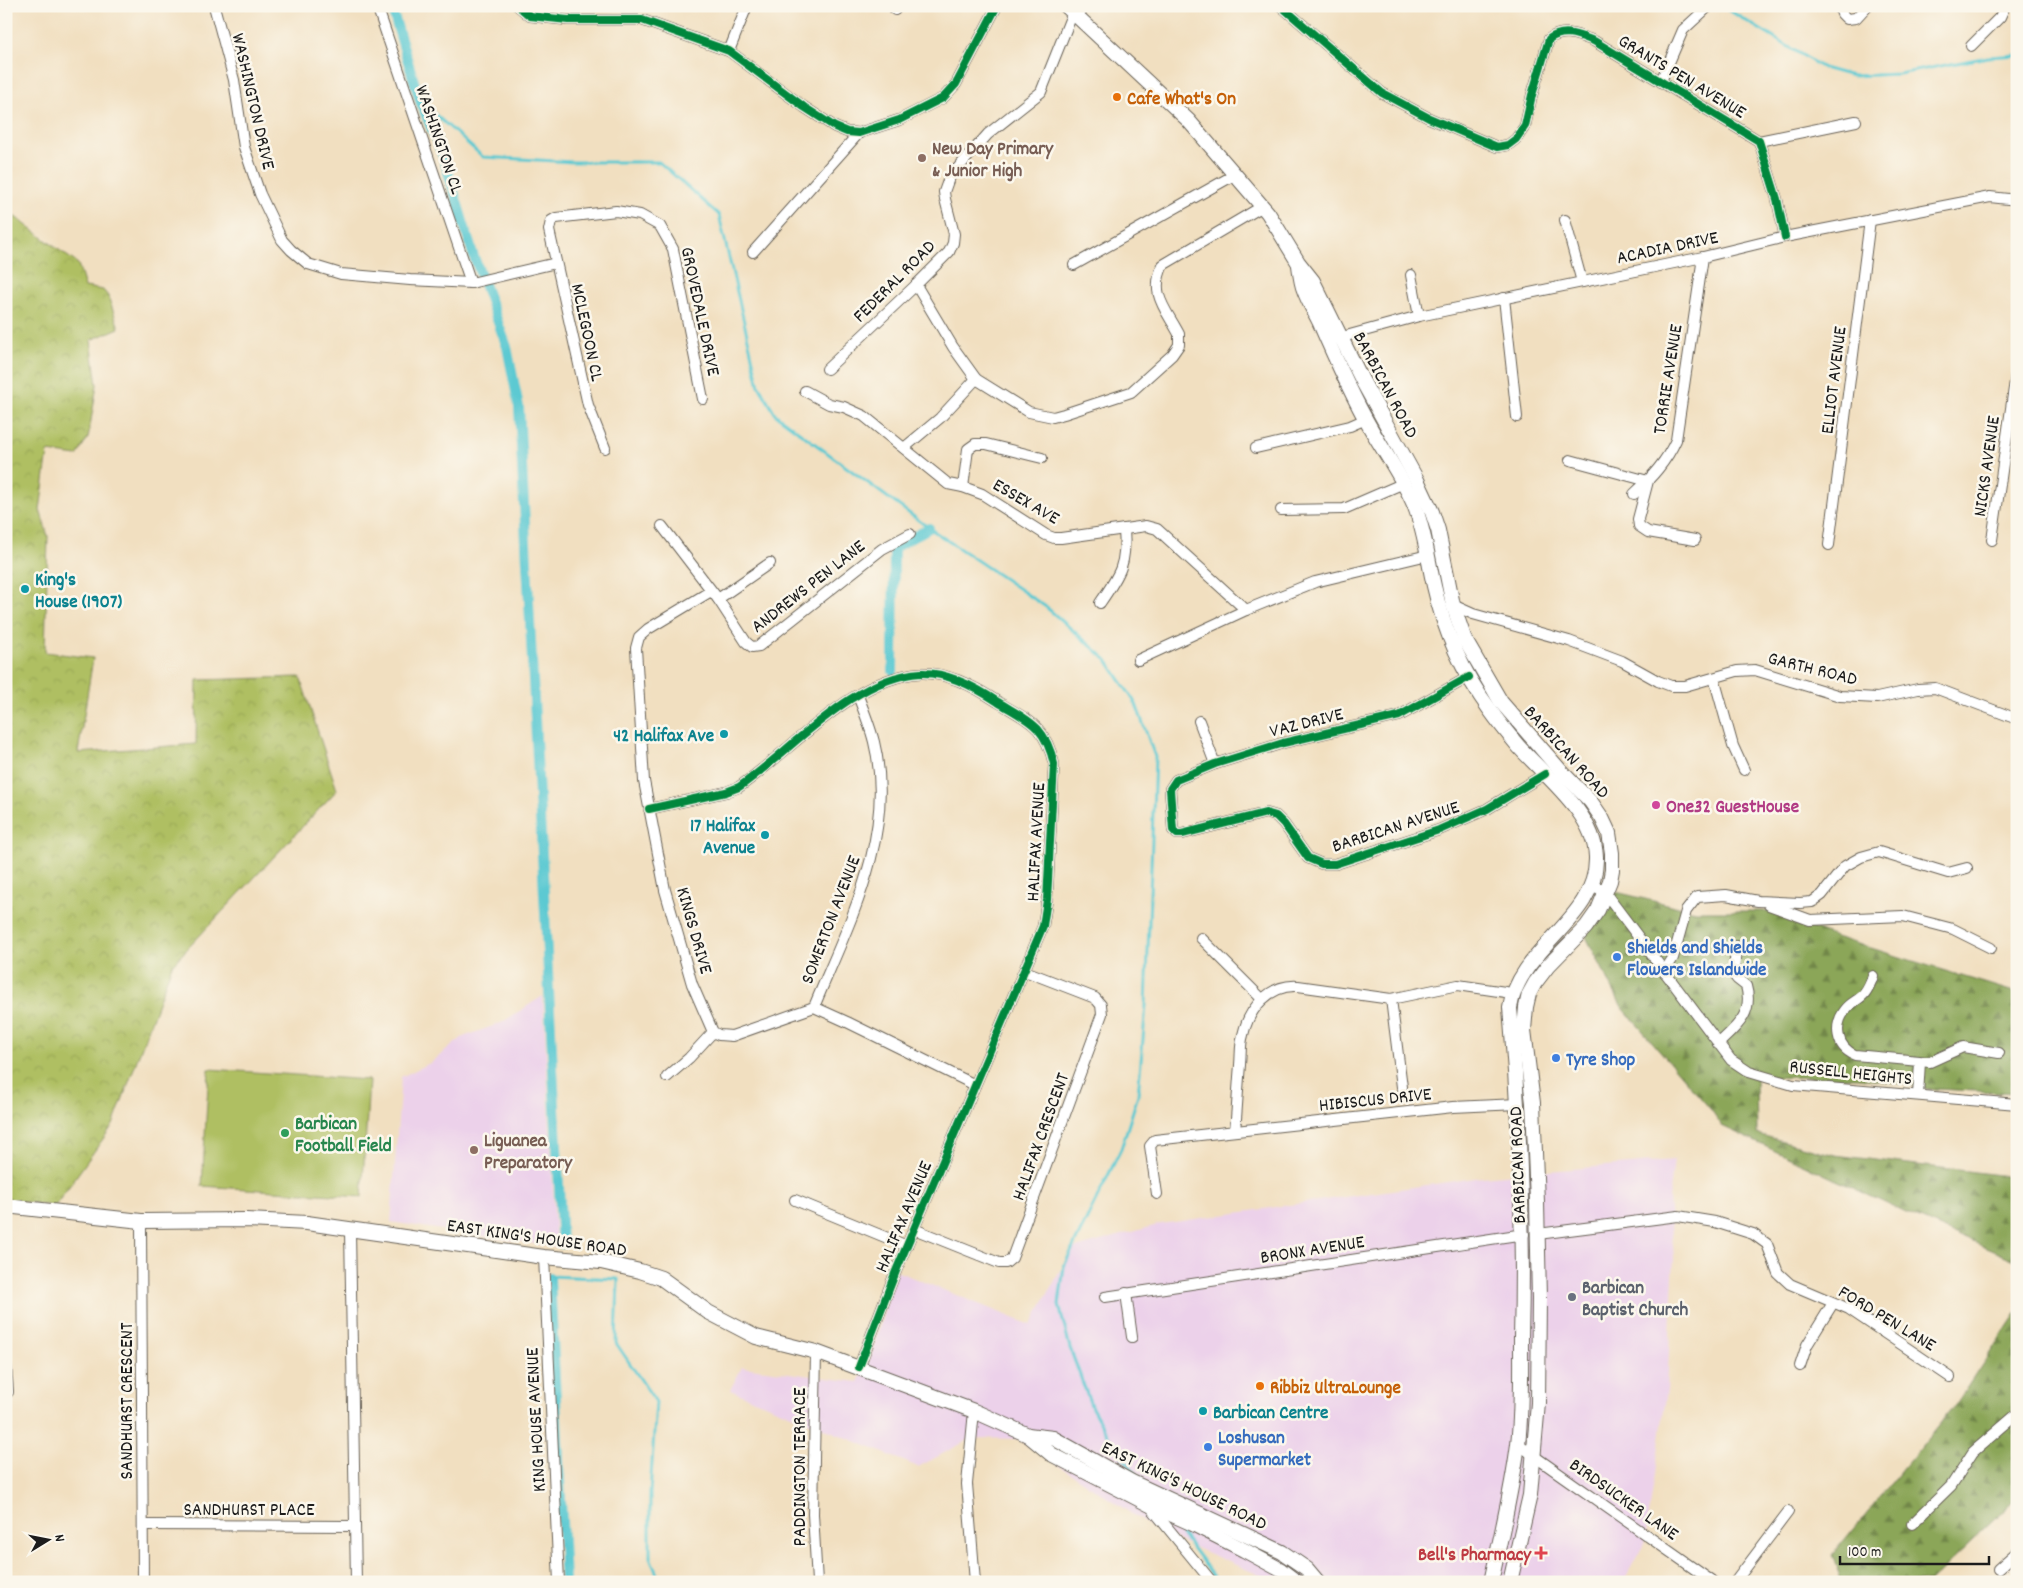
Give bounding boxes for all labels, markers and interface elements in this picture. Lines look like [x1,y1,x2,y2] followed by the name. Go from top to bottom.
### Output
[1612,29,1751,127] street label: GRANTS PEN AVENUE
[223,31,280,173] street label: WASHINGTON DRIVE
[406,82,469,198] street label: WASHINGTON CL
[1127,87,1236,114] place label: Cafe What's On
[1111,91,1123,103] marker: Cafe What's On
[932,137,1054,186] place label: New Day Primary & Junior High
[916,152,928,164] marker: New Day Primary & Junior High
[1614,225,1721,273] street label: ACADIA DRIVE
[848,235,943,330] street label: FEDERAL ROAD
[672,245,725,379] street label: GROVEDALE DRIVE
[562,281,609,384] street label: MCLEGOON CL
[1647,322,1692,437] street label: TORRIE AVENUE
[1815,325,1856,436] street label: ELLIOT AVENUE
[1344,327,1423,444] street label: BARBICAN ROAD
[1968,414,2009,519] street label: NICKS AVENUE
[987,473,1064,533] street label: ESSEX AVE
[746,534,872,641] street label: ANDREWS PEN LANE
[35,568,122,617] place label: King's House (1907)
[19,583,31,595] marker: King's House (1907)
[1765,646,1860,695] street label: GARTH ROAD
[1516,701,1615,806] street label: BARBICAN ROAD
[1267,702,1347,747] street label: VAZ DRIVE
[613,724,714,751] place label: 42 Halifax Ave
[718,728,730,740] marker: 42 Halifax Ave
[1021,782,1054,902] street label: HALIFAX AVENUE
[1329,795,1464,862] street label: BARBICAN AVENUE
[1666,795,1799,822] place label: One32 GuestHouse
[1650,799,1662,811] marker: One32 GuestHouse
[690,814,756,863] place label: 17 Halifax Avenue
[759,829,771,841] marker: 17 Halifax Avenue
[795,852,869,989] street label: SOMERTON AVENUE
[667,884,718,978] street label: KINGS DRIVE
[1627,936,1766,985] place label: Shields and Shields Flowers Islandwide
[1611,951,1623,963] marker: Shields and Shields Flowers Islandwide
[1566,1048,1636,1075] place label: Tyre Shop
[1550,1052,1562,1064] marker: Tyre Shop
[1788,1055,1913,1094] street label: RUSSELL HEIGHTS
[1007,1069,1078,1205] street label: HALIFAX CRESCENT
[1318,1082,1433,1121] street label: HIBISCUS DRIVE
[1504,1106,1535,1224] street label: BARBICAN ROAD
[295,1112,392,1161] place label: Barbican Football Field
[279,1127,291,1139] marker: Barbican Football Field
[484,1129,573,1178] place label: Liguanea Preparatory
[468,1144,480,1156] marker: Liguanea Preparatory
[870,1157,941,1277] street label: HALIFAX AVENUE
[445,1214,628,1265] street label: EAST KING'S HOUSE ROAD
[1259,1230,1367,1273] street label: BRONX AVENUE
[1582,1276,1688,1325] place label: Barbican Baptist Church
[1832,1280,1941,1360] street label: FORD PEN LANE
[1566,1291,1578,1303] marker: Barbican Baptist Church
[115,1322,142,1480] street label: SANDHURST CRESCENT
[520,1347,555,1493] street label: KING HOUSE AVENUE
[1270,1376,1401,1403] place label: Ribbiz UltraLounge
[1254,1380,1266,1392] marker: Ribbiz UltraLounge
[788,1387,815,1546] street label: PADDINGTON TERRACE
[1213,1401,1328,1428] place label: Barbican Centre
[1197,1405,1209,1417] marker: Barbican Centre
[1218,1426,1311,1475] place label: Loshusan Supermarket
[1096,1435,1271,1539] street label: EAST KING'S HOUSE ROAD
[1202,1441,1214,1453] marker: Loshusan Supermarket
[1563,1453,1683,1549] street label: BIRDSUCKER LANE
[183,1498,315,1525] street label: SANDHURST PLACE
[22,1516,72,1566] north arrow
[48,1533,69,1543] text: N
[1840,1533,1989,1565] scale bar
[1848,1542,1881,1564] text: 100 m
[1418,1543,1532,1570] place label: Bell's Pharmacy
[1535,1547,1547,1559] marker: Bell's Pharmacy

